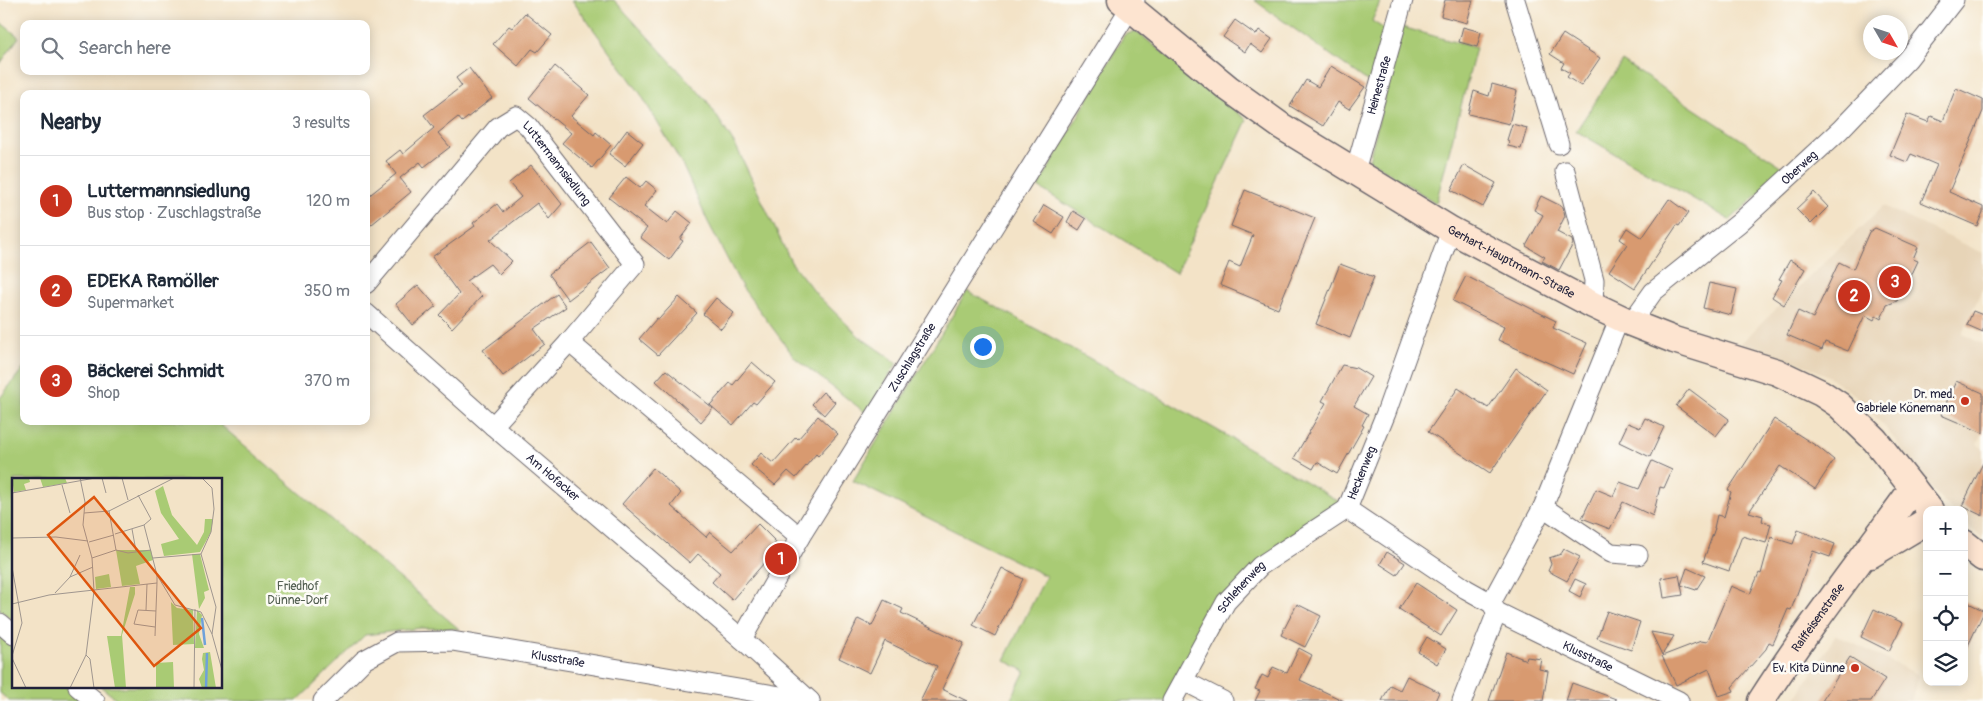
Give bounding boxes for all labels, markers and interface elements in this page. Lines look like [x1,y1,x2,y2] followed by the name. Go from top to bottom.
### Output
[1863,15,1908,60] north arrow
[20,20,370,75] search box
[38,34,66,62] icon: search
[78,36,171,60] text: Search here
[1364,54,1394,116] street label: Heinestraße
[40,109,101,136] text: Nearby
[292,113,350,133] text: 3 results
[520,117,594,209] street label: Luttermannsiedlung
[1778,147,1820,188] street label: Oberweg
[87,179,250,203] text: Luttermannsiedlung
[53,191,59,211] text: 1
[306,191,350,211] text: 120 m
[87,203,261,223] text: Bus stop · Zuschlagstraße
[1445,222,1577,302] street label: Gerhart-Hauptmann-Straße
[1879,263,1911,301] pin: 3
[87,269,219,293] text: EDEKA Ramöller
[1838,277,1870,315] pin: 2
[52,281,60,301] text: 2
[304,281,350,301] text: 350 m
[87,293,174,313] text: Supermarket
[885,320,939,395] street label: Zuschlagstraße
[970,334,996,360] your location
[87,359,224,383] text: Bäckerei Schmidt
[52,371,60,391] text: 3
[304,371,350,391] text: 370 m
[87,383,120,403] text: Shop
[1856,387,1955,416] place label: Dr. med. Gabriele Könemann
[1959,395,1971,407] marker: Dr. med. Gabriele Könemann
[1344,444,1379,502] street label: Heckenweg
[523,450,584,505] street label: Am Hofacker
[12,478,222,688] inset map
[1923,506,1968,686] map controls
[1923,506,1968,551] button: +
[765,540,797,578] pin: 1
[1923,551,1968,596] button: −
[1214,557,1268,616] street label: Schlehenweg
[267,579,329,608] park label: Friedhof Dünne-Dorf
[1788,580,1848,655] street label: Raiffeisenstraße
[1923,596,1968,641] button: locate
[1560,638,1616,675] street label: Klusstraße
[1923,641,1968,686] button: layers
[530,647,586,671] street label: Klusstraße
[1772,661,1845,676] place label: Ev. Kita Dünne
[1849,662,1861,674] marker: Ev. Kita Dünne

